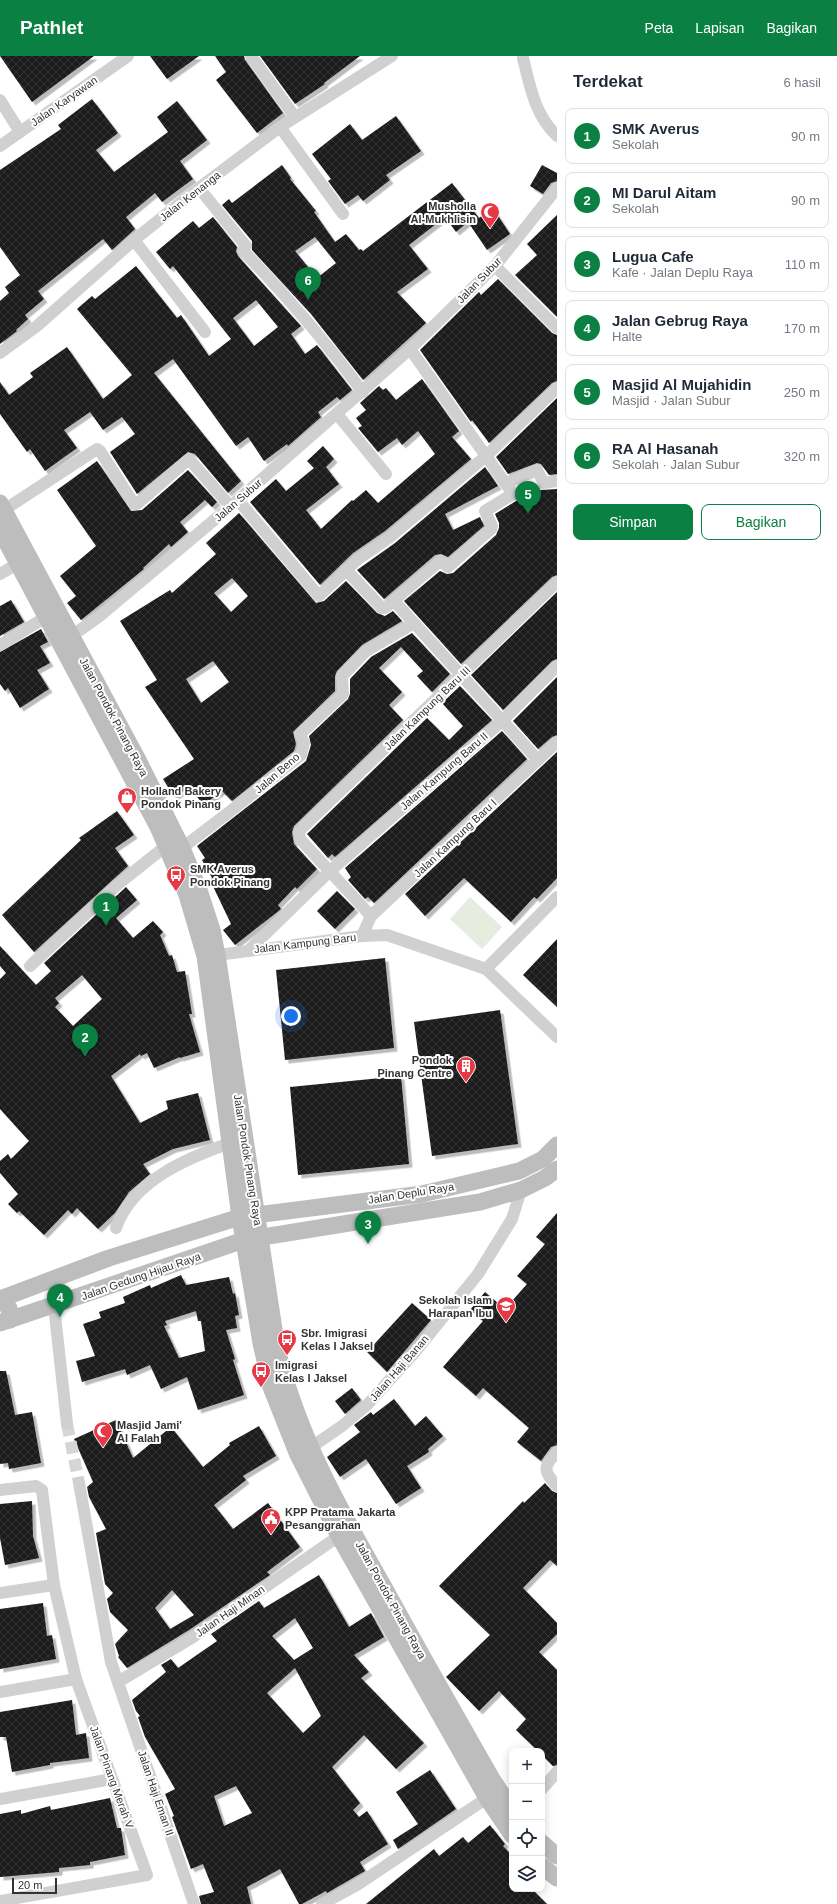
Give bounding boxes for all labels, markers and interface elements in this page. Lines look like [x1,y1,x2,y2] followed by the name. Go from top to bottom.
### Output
[20,17,83,38] text: Pathlet
[645,20,673,36] text: Peta
[695,20,744,36] text: Lapisan
[766,20,817,36] text: Bagikan
[573,72,643,91] text: Terdekat
[28,74,100,128] street label: Jalan Karyawan
[783,75,821,90] text: 6 hasil
[612,120,699,137] text: SMK Averus
[583,129,591,144] text: 1
[791,129,820,144] text: 90 m
[612,137,659,152] text: Sekolah
[157,168,223,223] street label: Jalan Kenanga
[612,184,716,201] text: MI Darul Aitam
[583,193,591,208] text: 2
[791,193,820,208] text: 90 m
[411,200,477,225] place label: Musholla Al-Mukhlisin
[479,201,501,229] mosque icon: Musholla Al-Mukhlisin
[612,201,659,216] text: Sekolah
[612,248,694,265] text: Lugua Cafe
[454,254,504,305] street label: Jalan Subur
[583,257,591,272] text: 3
[785,257,820,272] text: 110 m
[612,265,753,280] text: Kafe · Jalan Deplu Raya
[295,267,321,300] pin: 6
[612,312,748,329] text: Jalan Gebrug Raya
[583,321,591,336] text: 4
[784,321,820,336] text: 170 m
[612,329,642,344] text: Halte
[612,376,751,393] text: Masjid Al Mujahidin
[583,385,591,400] text: 5
[784,385,820,400] text: 250 m
[612,393,731,408] text: Masjid · Jalan Subur
[612,440,718,457] text: RA Al Hasanah
[583,449,591,464] text: 6
[784,449,820,464] text: 320 m
[612,457,740,472] text: Sekolah · Jalan Subur
[212,476,264,524] street label: Jalan Subur
[515,481,541,514] pin: 5
[573,504,693,540] button: Simpan
[701,504,821,540] button: Bagikan
[78,656,151,779] street label: Jalan Pondok Pinang Raya
[381,664,473,752] street label: Jalan Kampung Baru III
[398,730,490,812] street label: Jalan Kampung Baru II
[252,750,302,796] street label: Jalan Beno
[141,785,222,810] place label: Holland Bakery Pondok Pinang
[116,786,138,814] shop icon: Holland Bakery Pondok Pinang
[411,796,499,880] street label: Jalan Kampung Baru I
[190,863,270,888] place label: SMK Averus Pondok Pinang
[165,864,187,892] bus stop icon: SMK Averus Pondok Pinang
[93,893,119,926] pin: 1
[253,931,357,955] street label: Jalan Kampung Baru
[281,1006,301,1026] your location
[72,1024,98,1057] pin: 2
[377,1054,453,1079] place label: Pondok Pinang Centre
[455,1055,477,1083] building icon: Pondok Pinang Centre
[232,1094,264,1227] street label: Jalan Pondok Pinang Raya
[367,1180,456,1206] street label: Jalan Deplu Raya
[355,1211,381,1244] pin: 3
[80,1250,203,1302] street label: Jalan Gedung Hijau Raya
[47,1284,73,1317] pin: 4
[419,1294,492,1319] place label: Sekolah Islam Harapan Ibu
[495,1295,517,1323] school or university icon: Sekolah Islam Harapan Ibu
[301,1327,373,1352] place label: Sbr. Imigrasi Kelas I Jaksel
[276,1328,298,1356] bus stop icon: Sbr. Imigrasi Kelas I Jaksel
[367,1333,431,1403] street label: Jalan Haji Banan
[275,1359,347,1384] place label: Imigrasi Kelas I Jaksel
[250,1360,272,1388] bus stop icon: Imigrasi Kelas I Jaksel
[117,1419,182,1444] place label: Masjid Jami' Al Falah
[92,1420,114,1448] mosque icon: Masjid Jami' Al Falah
[285,1506,396,1531] place label: KPP Pratama Jakarta Pesanggrahan
[260,1507,282,1535] public building icon: KPP Pratama Jakarta Pesanggrahan
[354,1539,429,1662] street label: Jalan Pondok Pinang Raya
[193,1583,267,1639] street label: Jalan Haji Minan
[88,1724,136,1831] street label: Jalan Pinang Merah V
[509,1748,545,1892] map controls
[509,1748,545,1784] button: +
[136,1749,176,1837] street label: Jalan Haji Eman II
[509,1784,545,1820] button: −
[509,1820,545,1856] button: locate
[509,1856,545,1892] button: layers
[12,1876,57,1895] scale bar
[18,1879,42,1891] text: 20 m

